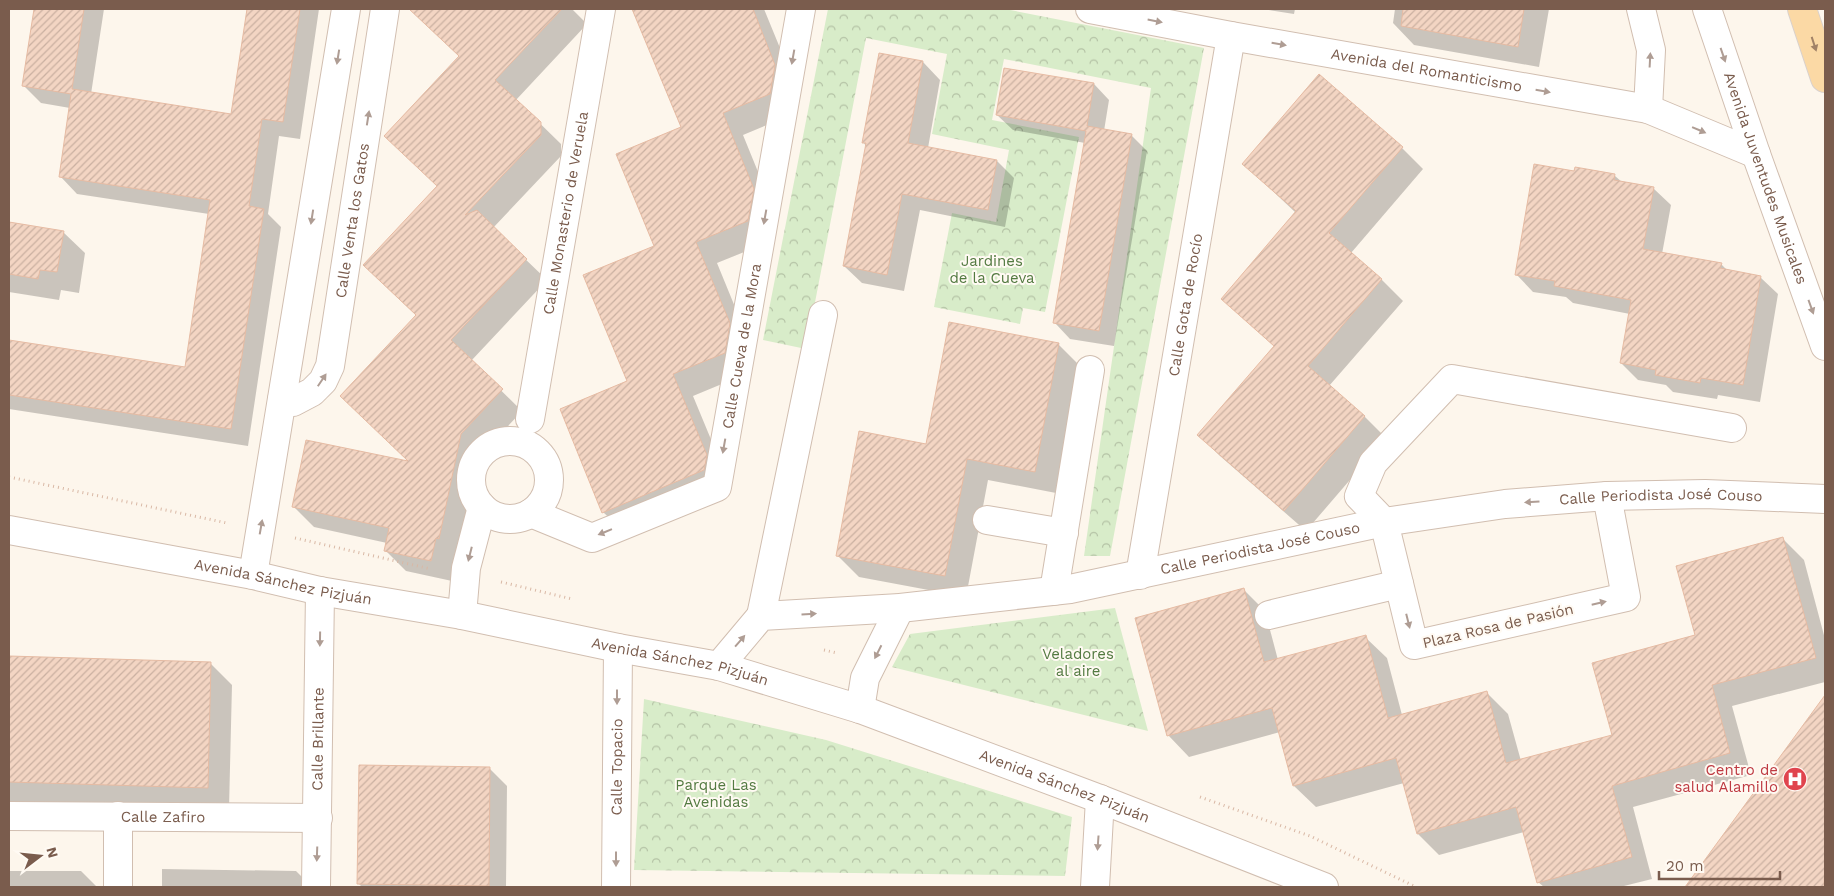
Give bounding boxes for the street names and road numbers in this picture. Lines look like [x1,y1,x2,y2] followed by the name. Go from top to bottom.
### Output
[1329,45,1523,96] street label: Avenida del Romanticismo
[1720,70,1811,287] street label: Avenida Juventudes Musicales
[539,110,592,316] street label: Calle Monasterio de Veruela
[332,142,373,299] street label: Calle Venta los Gatos
[1165,232,1207,378] street label: Calle Gota de Rocío
[718,261,765,430] street label: Calle Cueva de la Mora
[1558,485,1763,509] street label: Calle Periodista José Couso
[1159,518,1362,578] street label: Calle Periodista José Couso
[193,555,373,609] street label: Avenida Sánchez Pizjuán
[1421,600,1575,652] street label: Plaza Rosa de Pasión
[590,634,771,690] street label: Avenida Sánchez Pizjuán
[308,687,328,791] street label: Calle Brillante
[608,718,626,816] street label: Calle Topacio
[977,746,1152,827] street label: Avenida Sánchez Pizjuán
[121,808,205,826] street label: Calle Zafiro

